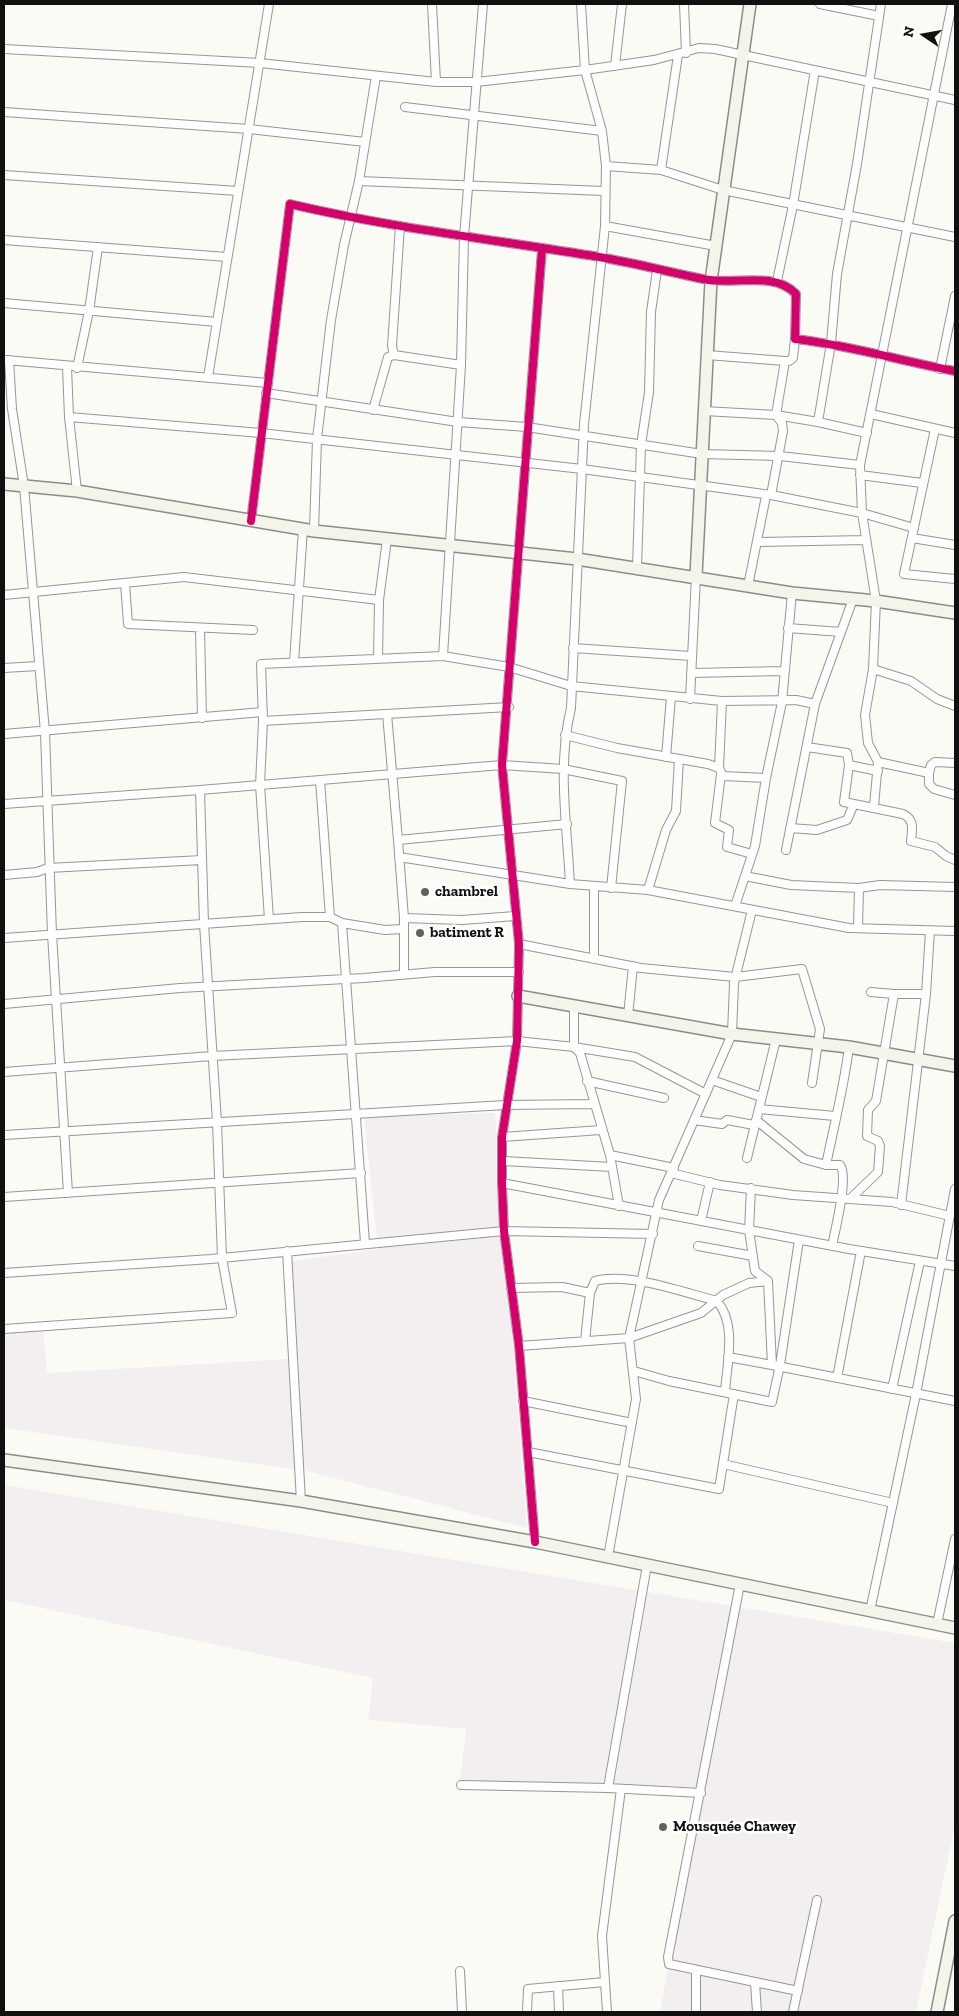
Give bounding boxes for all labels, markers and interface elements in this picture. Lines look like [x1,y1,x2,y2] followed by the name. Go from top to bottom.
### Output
[899,10,949,60] north arrow
[899,25,918,39] text: N
[435,883,498,901] place label: chambrel
[419,886,431,898] marker: chambrel
[430,924,504,942] place label: batiment R
[414,927,426,939] marker: batiment R
[673,1818,796,1836] place label: Mousquée Chawey
[657,1821,669,1833] marker: Mousquée Chawey

